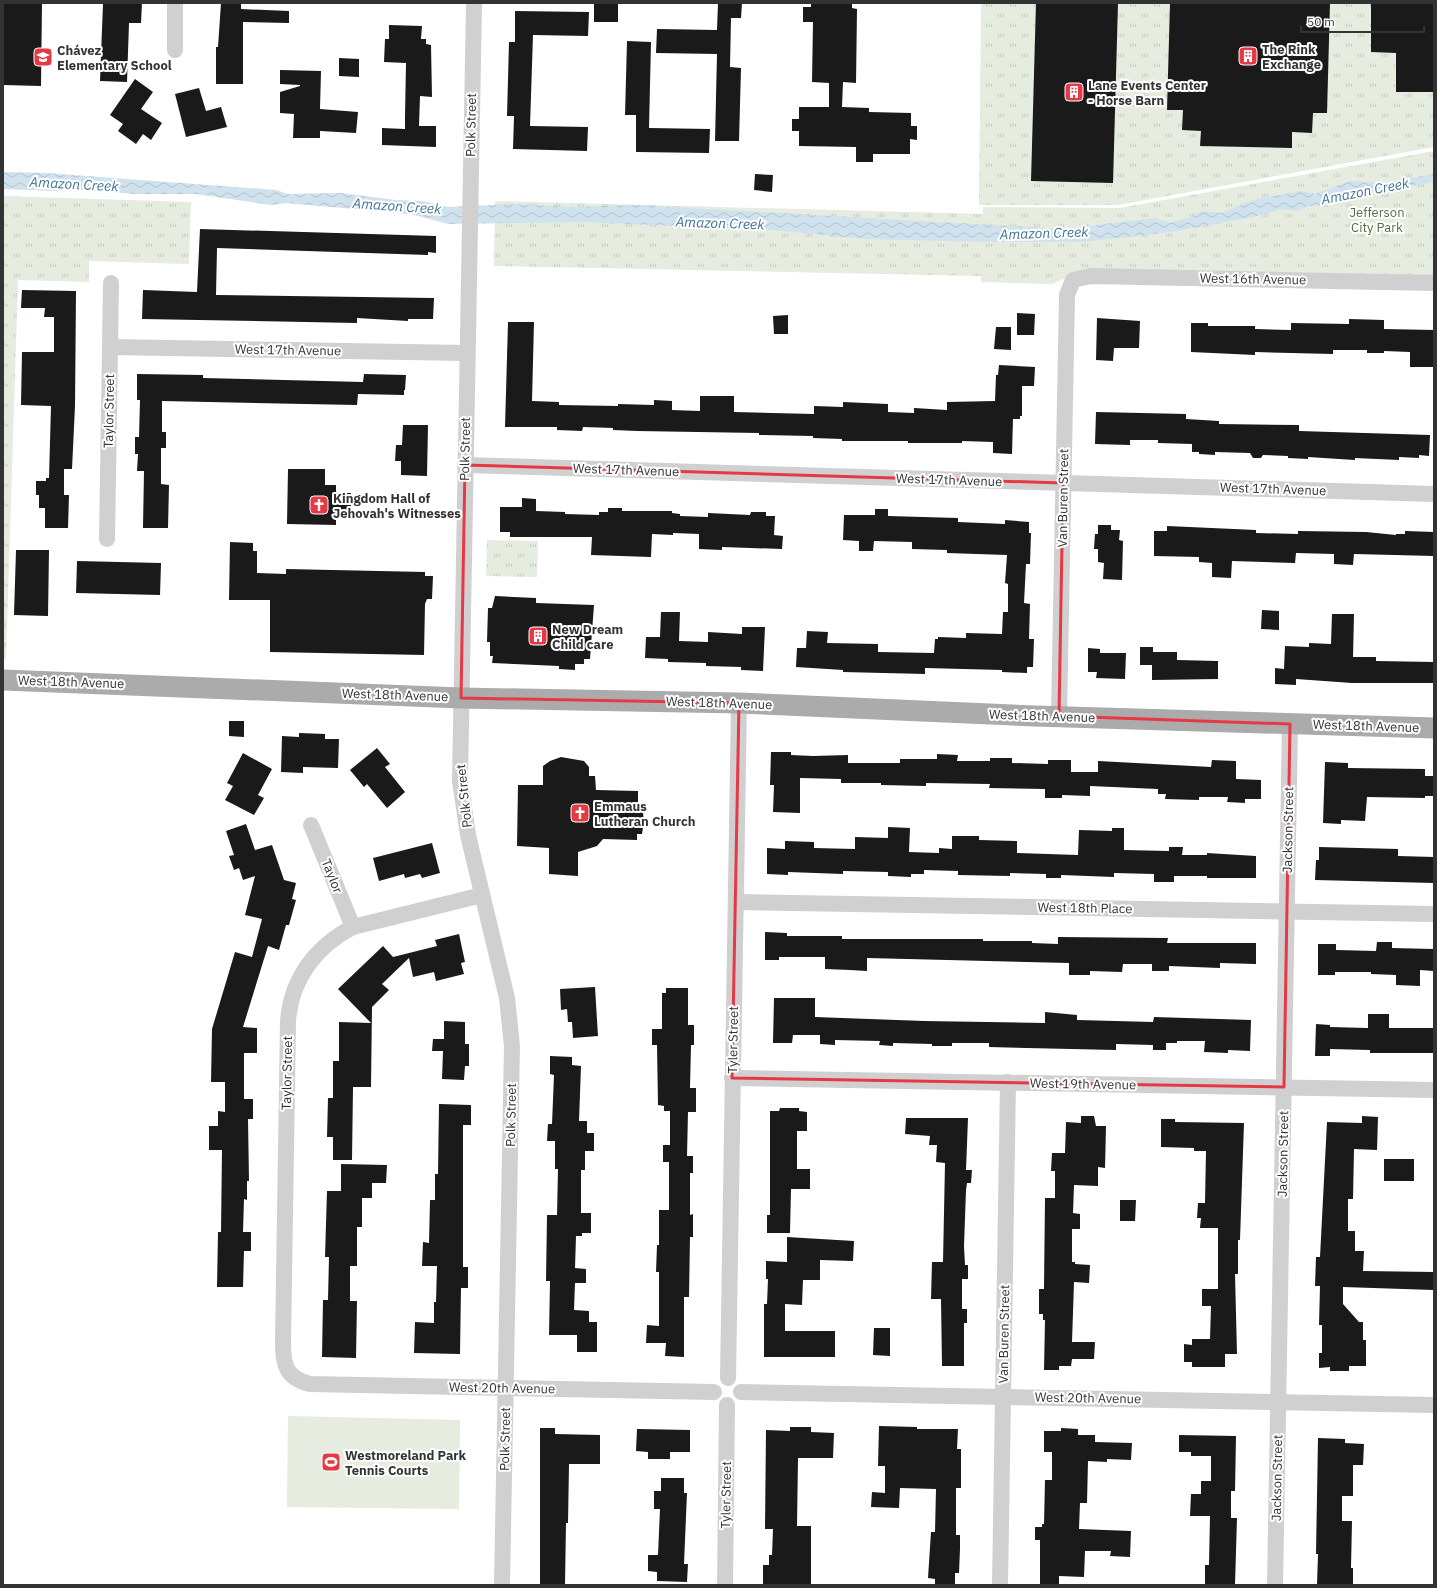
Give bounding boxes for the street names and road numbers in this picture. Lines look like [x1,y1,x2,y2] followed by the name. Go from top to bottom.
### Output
[462,93,480,157] street label: Polk Street
[1200,270,1306,288] street label: West 16th Avenue
[235,341,341,359] street label: West 17th Avenue
[100,374,118,448] street label: Taylor Street
[456,417,474,481] street label: Polk Street
[1054,448,1072,548] street label: Van Buren Street
[573,460,679,480] street label: West 17th Avenue
[896,470,1002,490] street label: West 17th Avenue
[1220,479,1326,499] street label: West 17th Avenue
[18,672,124,692] street label: West 18th Avenue
[342,685,448,705] street label: West 18th Avenue
[666,693,772,713] street label: West 18th Avenue
[989,706,1095,726] street label: West 18th Avenue
[1313,716,1419,736] street label: West 18th Avenue
[452,763,476,829] street label: Polk Street
[1279,787,1297,873] street label: Jackson Street
[317,856,347,896] street label: Taylor
[1037,899,1133,917] street label: West 18th Place
[724,1006,742,1074] street label: Tyler Street
[278,1036,296,1110] street label: Taylor Street
[1030,1075,1136,1093] street label: West 19th Avenue
[502,1083,520,1147] street label: Polk Street
[1274,1111,1292,1197] street label: Jackson Street
[995,1284,1013,1384] street label: Van Buren Street
[449,1379,555,1397] street label: West 20th Avenue
[1035,1389,1141,1407] street label: West 20th Avenue
[496,1407,514,1471] street label: Polk Street
[1268,1435,1286,1521] street label: Jackson Street
[717,1461,735,1529] street label: Tyler Street

